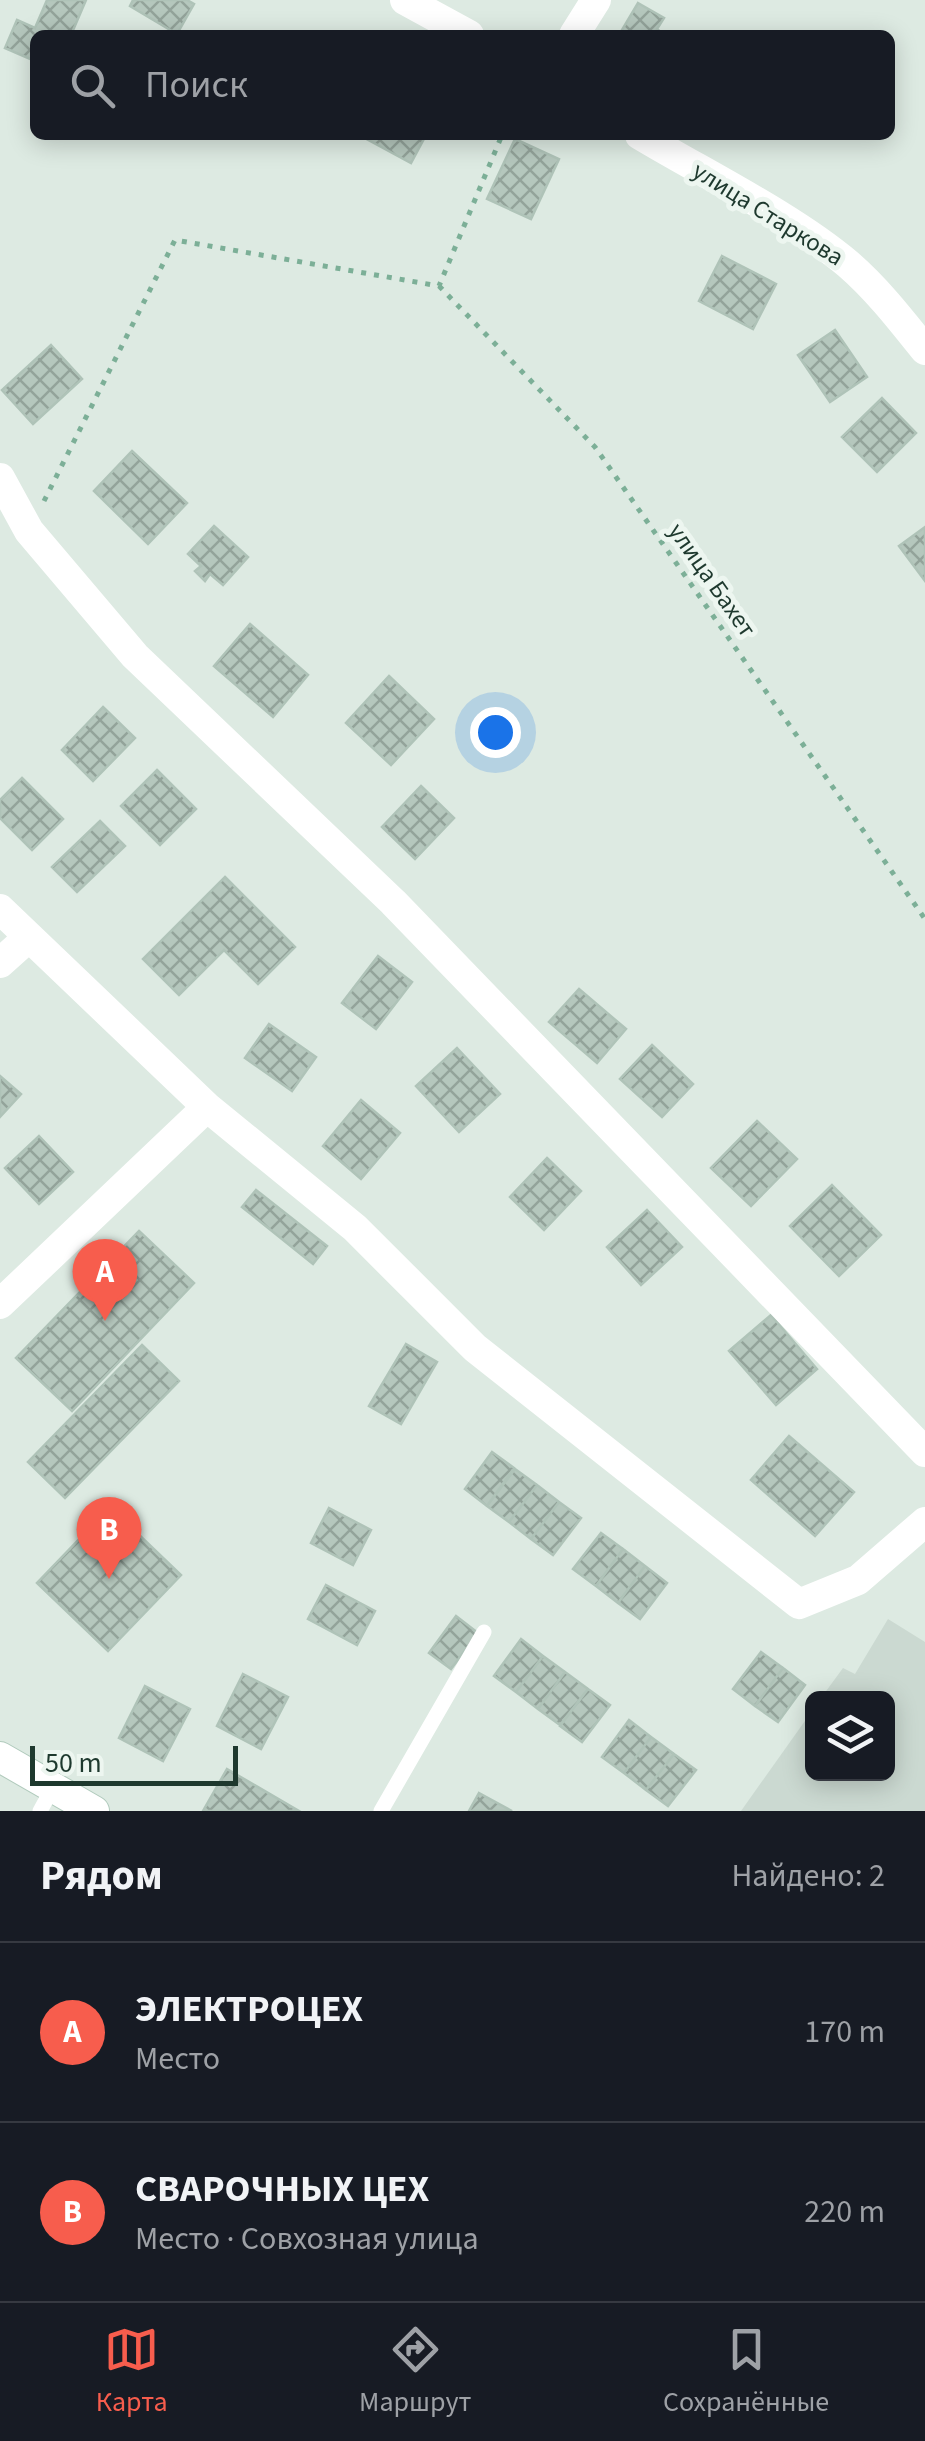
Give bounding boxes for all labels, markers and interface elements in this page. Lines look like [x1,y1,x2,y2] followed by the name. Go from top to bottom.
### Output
[30,30,895,140] search box
[65,58,120,113] icon: search
[145,58,248,112] text: Поиск
[685,153,851,275] street label: улица Старкова
[659,516,765,644] street label: улица Бахет
[470,707,521,758] your location
[72,1238,138,1321] pin: A
[76,1496,142,1579] pin: B
[805,1691,895,1781] map controls
[805,1691,895,1781] button: layers
[30,1741,238,1786] scale bar
[45,1743,102,1783] text: 50 m
[40,1846,163,1906] text: Рядом
[731,1853,885,1899] text: Найдено: 2
[135,1982,363,2036] text: ЭЛЕКТРОЦЕХ
[63,2009,82,2055] text: A
[804,2009,885,2055] text: 170 m
[135,2036,220,2082] text: Место
[135,2162,429,2216] text: СВАРОЧНЫХ ЦЕХ
[63,2189,82,2235] text: B
[804,2189,885,2235] text: 220 m
[135,2216,479,2262] text: Место · Совхозная улица
[96,2322,168,2422] tab: Карта
[359,2322,471,2422] tab: Маршрут
[663,2322,829,2422] tab: Сохранённые

